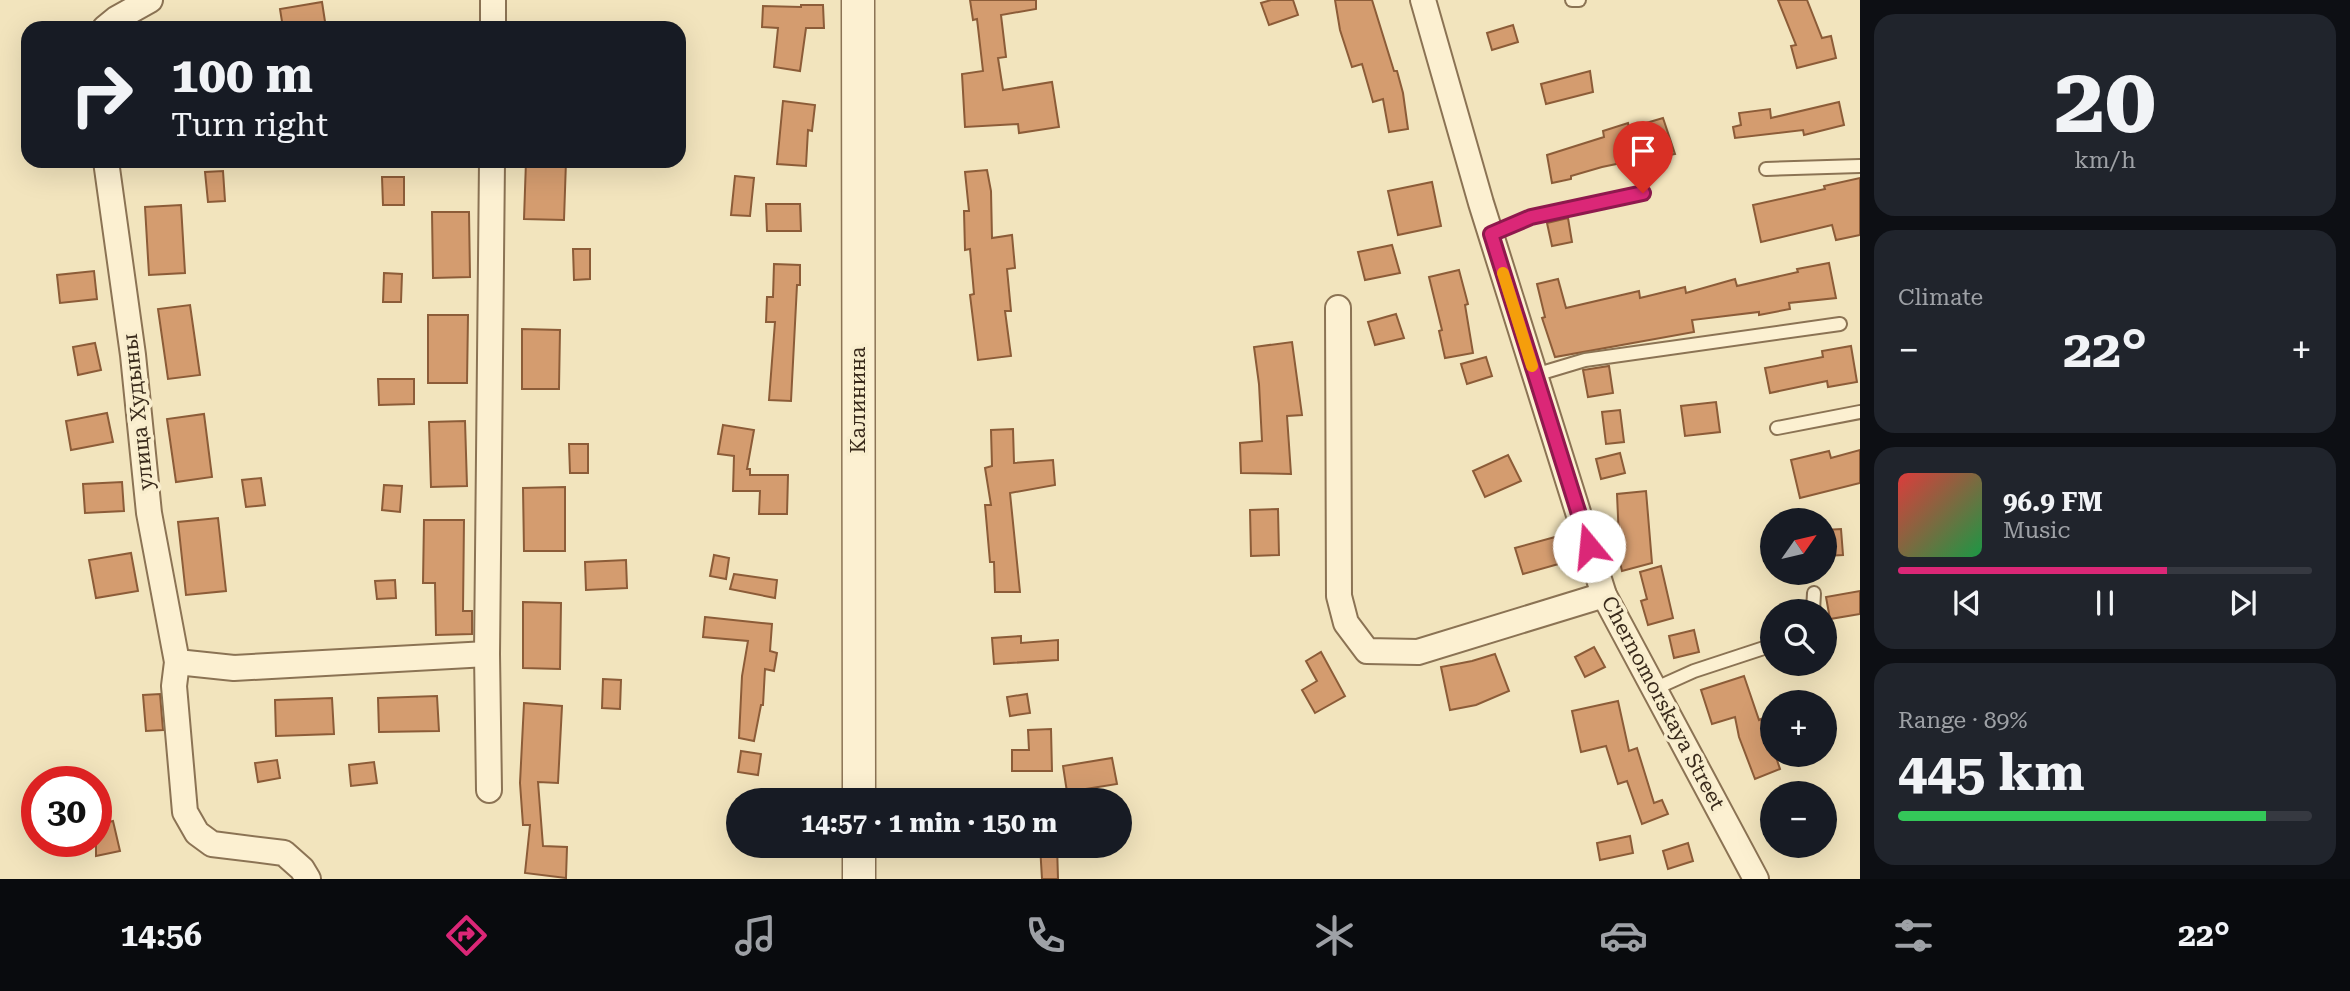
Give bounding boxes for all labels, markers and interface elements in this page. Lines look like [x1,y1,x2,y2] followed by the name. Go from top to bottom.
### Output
[171,47,313,104] text: 100 m
[2054,48,2156,154] text: 20
[56,49,147,140] icon: right
[171,106,328,144] text: Turn right
[1613,121,1673,193] pin
[1624,132,1662,170] icon: arrive
[2074,147,2136,174] text: km/h
[1898,284,1983,311] text: Climate
[2063,319,2147,380] text: 22°
[1898,328,1919,372] text: −
[2291,328,2312,372] text: +
[118,332,158,492] street label: улица Худыны
[846,346,870,453] street label: Калинина
[2003,487,2103,517] text: 96.9 FM
[1760,508,1838,584] north arrow
[1760,508,1837,858] map controls
[1552,509,1626,583] position arrow
[2003,517,2070,544] text: Music
[1948,584,1986,622] icon: previous
[2086,584,2124,622] icon: pause
[2224,584,2262,622] icon: next
[1596,592,1730,814] street label: Chernomorskaya Street
[1760,599,1837,676] button: search
[1760,690,1837,767] button: +
[1898,707,2027,734] text: Range · 89%
[1898,742,2085,803] text: 445 km
[21,766,112,857] speed limit sign: 30
[1760,781,1837,858] button: −
[801,808,1057,838] text: 14:57 · 1 min · 150 m
[442,911,491,960] icon: directions
[731,911,780,960] icon: music
[1021,911,1070,960] icon: phone
[1310,911,1359,960] icon: climate
[1599,911,1648,960] icon: car
[1889,911,1938,960] icon: filters
[120,916,202,954] text: 14:56
[2178,916,2230,954] text: 22°

